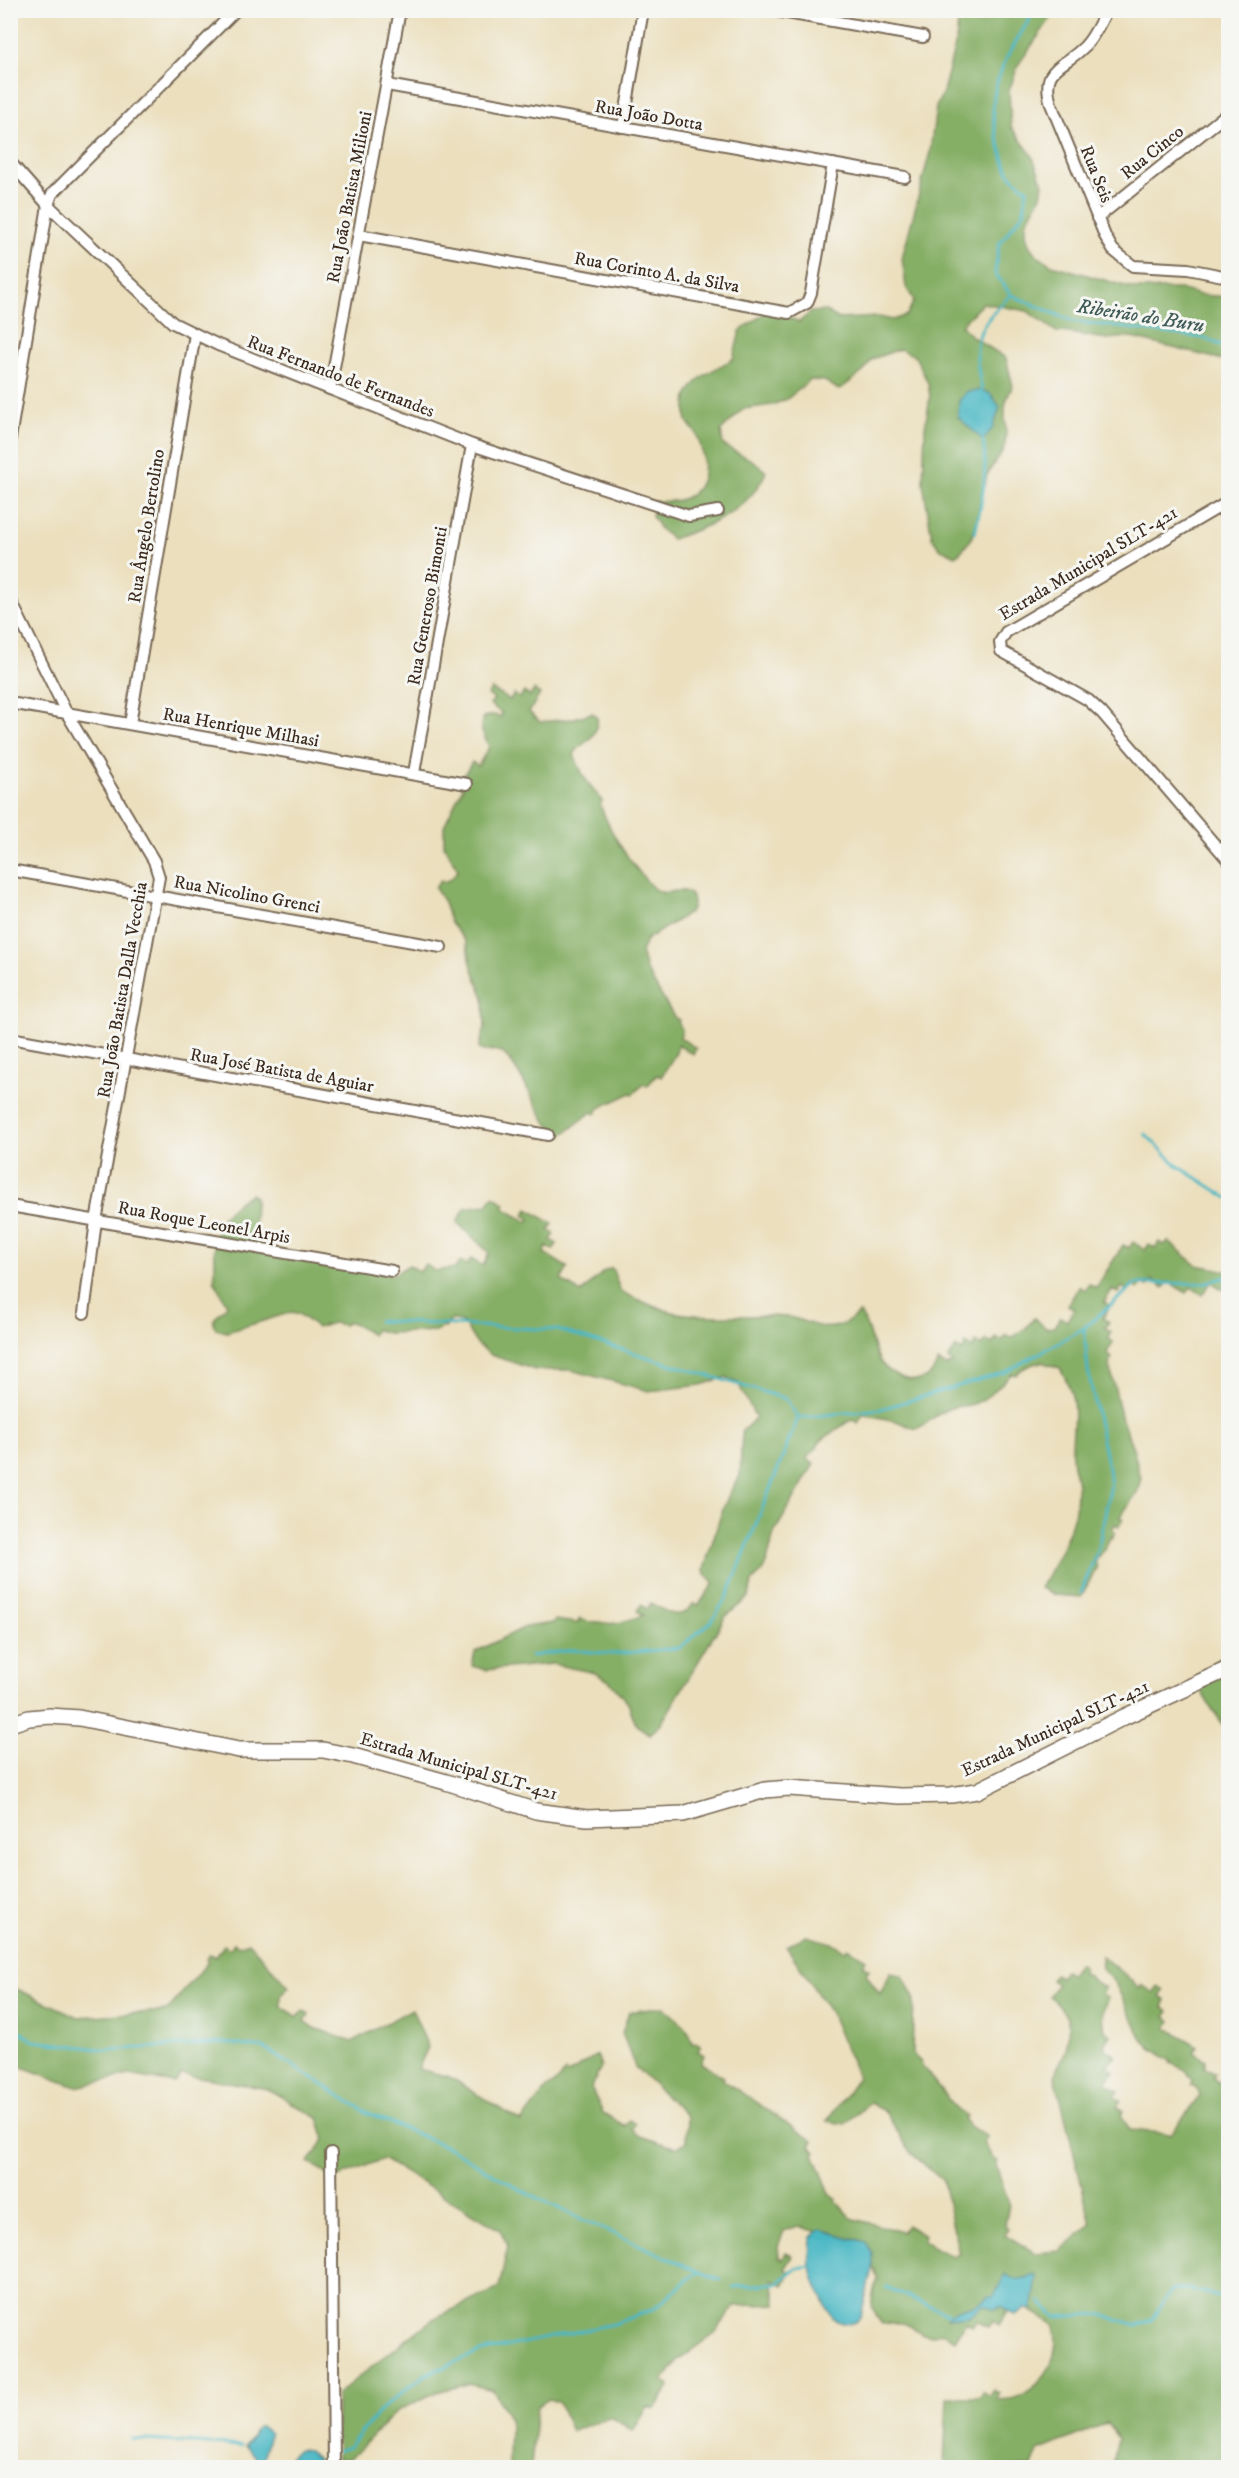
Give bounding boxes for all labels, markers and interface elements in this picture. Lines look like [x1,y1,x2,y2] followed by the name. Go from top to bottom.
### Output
[593,96,705,136] street label: Rua João Dotta
[323,109,377,285] street label: Rua João Batista Milioni
[1117,121,1189,185] street label: Rua Cinco
[1075,143,1117,206] street label: Rua Seis
[573,248,741,298] street label: Rua Corinto A. da Silva
[1074,294,1206,339] water label: Ribeirão do Buru
[244,331,437,423] street label: Rua Fernando de Fernandes
[123,447,170,605] street label: Rua Ângelo Bertolino
[995,502,1182,626] street label: Estrada Municipal SLT-421
[403,525,453,687] street label: Rua Generoso Bimonti
[161,703,321,753] street label: Rua Henrique Milhasi
[172,871,322,919] street label: Rua Nicolino Grenci
[93,880,153,1100] street label: Rua João Batista Dalla Vecchia
[188,1044,376,1098] street label: Rua José Batista de Aguiar
[116,1197,292,1249] street label: Rua Roque Leonel Arpis
[958,1676,1153,1782] street label: Estrada Municipal SLT-421
[357,1728,560,1806] street label: Estrada Municipal SLT-421

